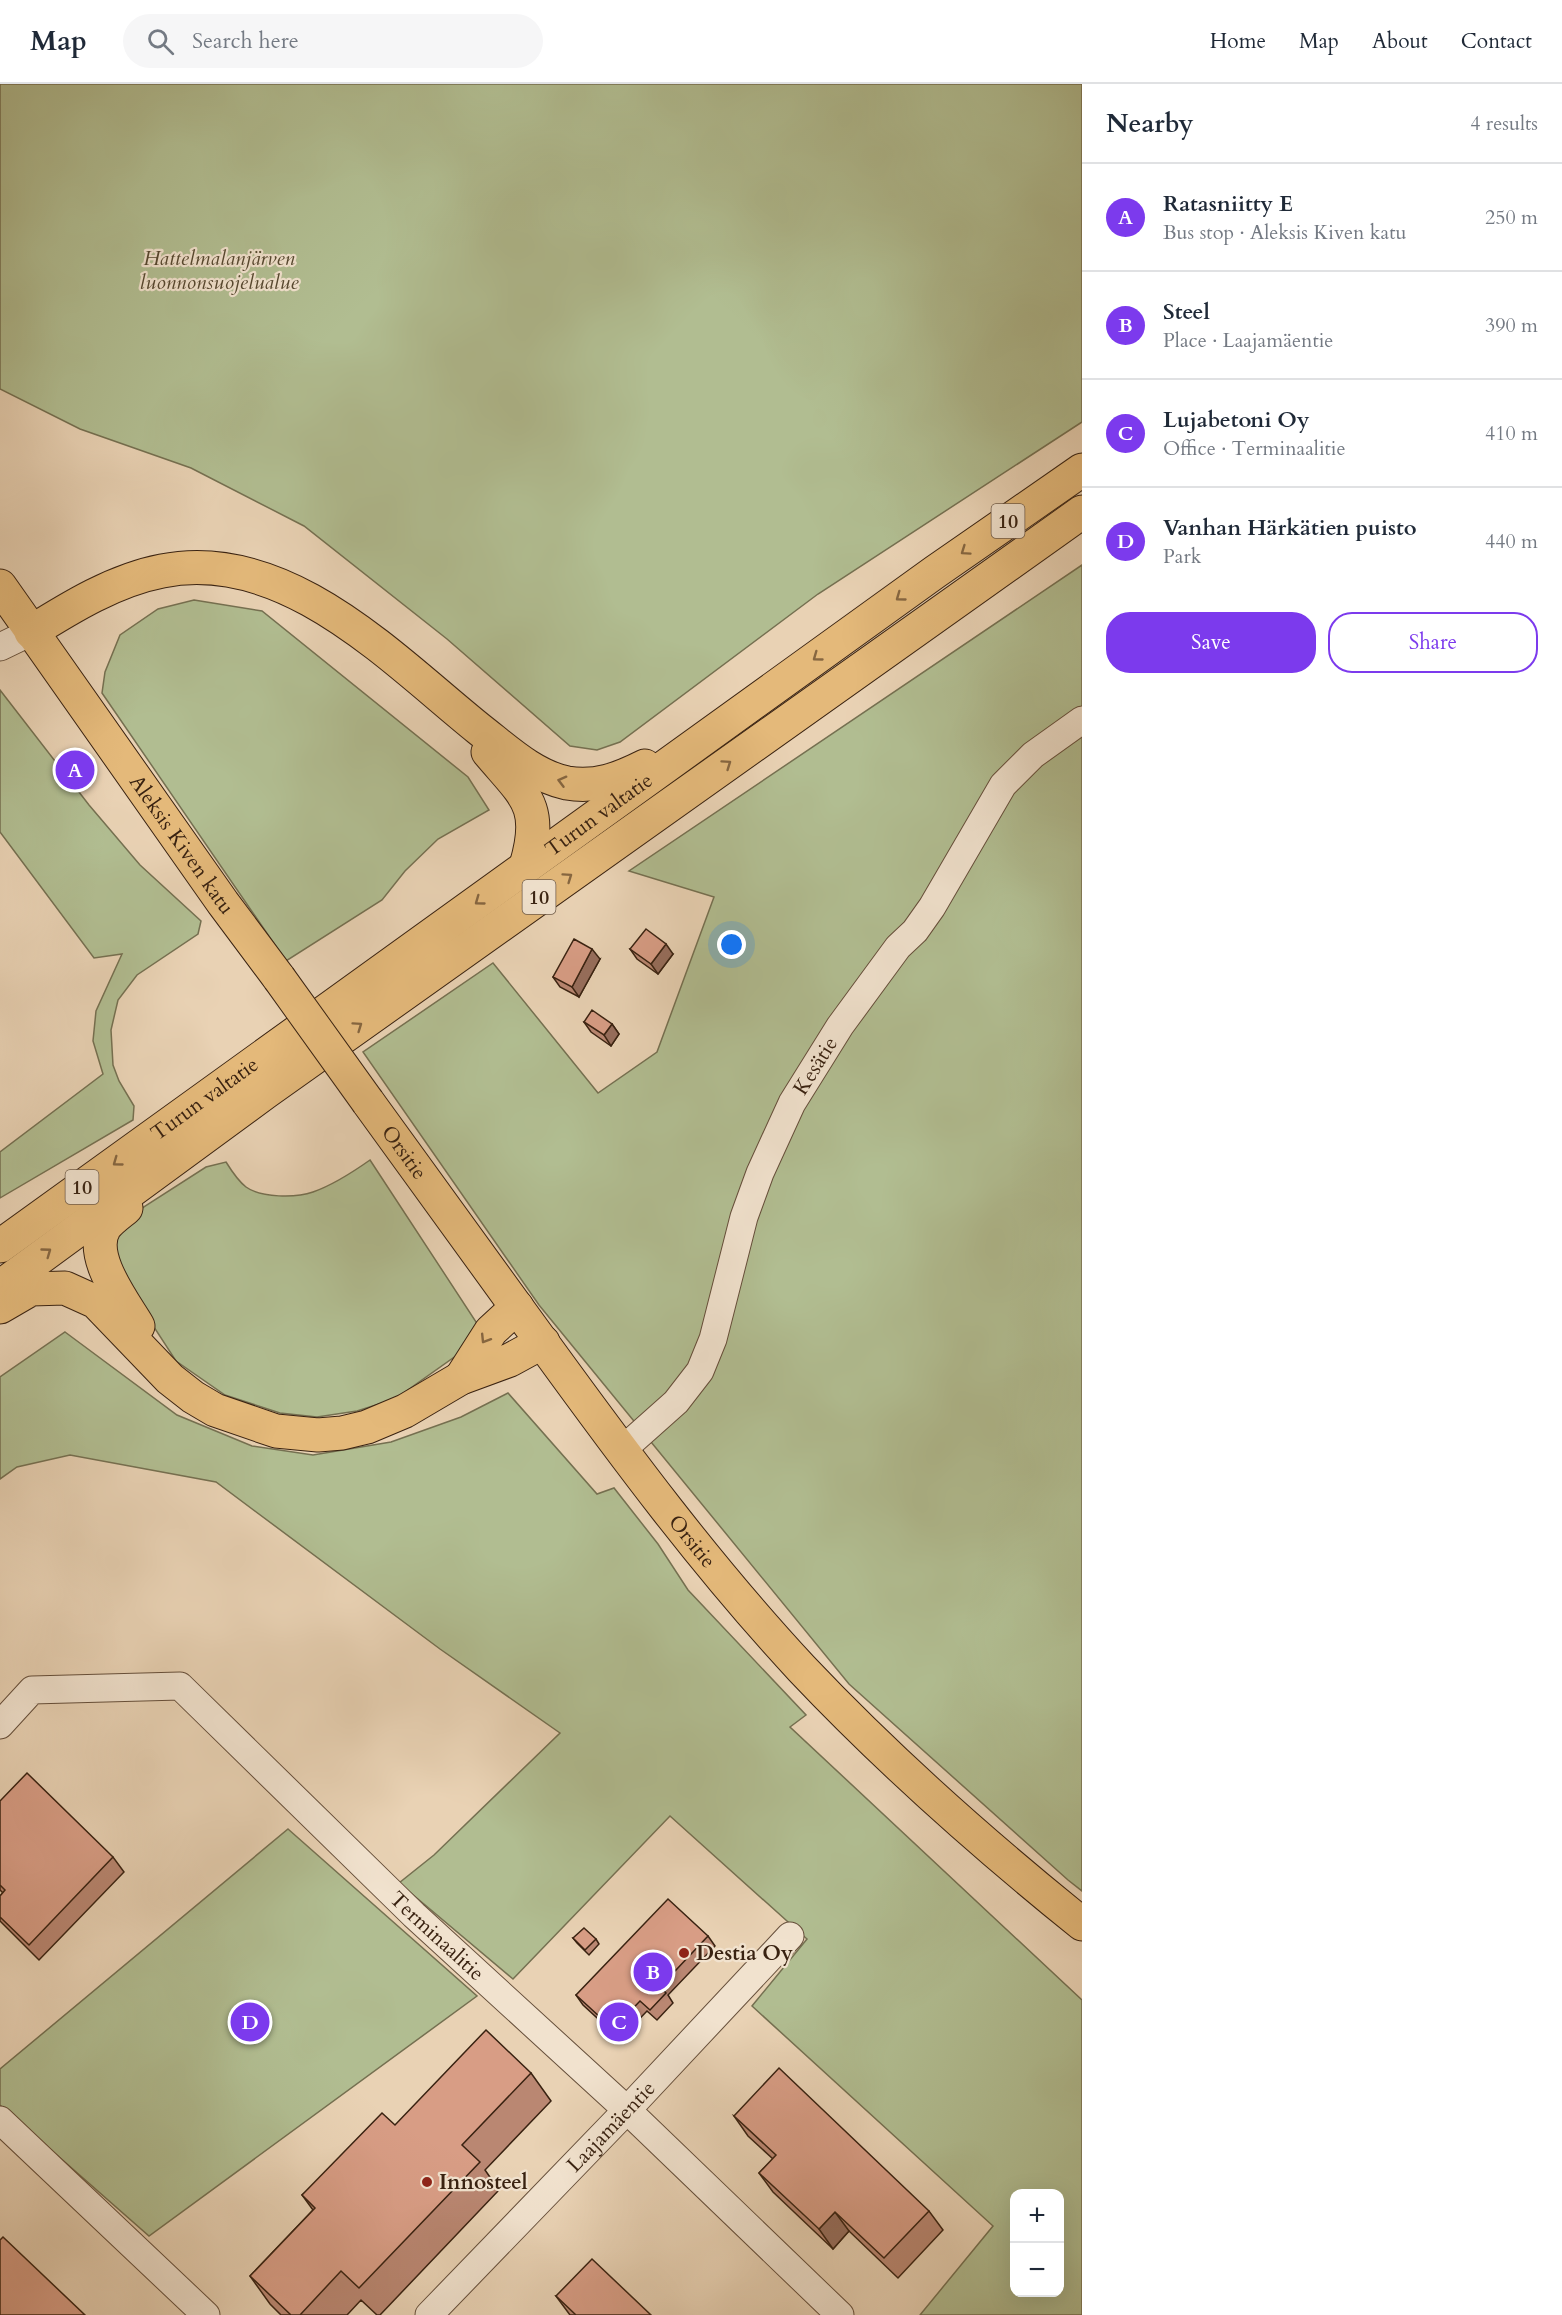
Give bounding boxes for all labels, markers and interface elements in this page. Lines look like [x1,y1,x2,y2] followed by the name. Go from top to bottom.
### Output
[123,14,543,68] search box
[30,22,87,60] text: Map
[144,25,177,58] icon: search
[192,26,299,56] text: Search here
[1210,27,1266,56] text: Home
[1299,27,1339,56] text: Map
[1372,27,1428,56] text: About
[1461,27,1532,56] text: Contact
[1106,106,1194,141] text: Nearby
[1470,110,1538,137] text: 4 results
[1163,189,1293,219] text: Ratasniitty E
[1118,204,1133,231] text: A
[1485,204,1538,231] text: 250 m
[1163,219,1406,246] text: Bus stop · Aleksis Kiven katu
[140,244,299,297] park label: Hattelmalanjärven luonnonsuojelualue
[1163,297,1210,327] text: Steel
[1118,312,1133,339] text: B
[1485,312,1538,339] text: 390 m
[1163,327,1333,354] text: Place · Laajamäentie
[1163,405,1309,435] text: Lujabetoni Oy
[1118,420,1133,447] text: C
[1485,420,1538,447] text: 410 m
[1163,435,1346,462] text: Office · Terminaalitie
[992,504,1024,538] road number: 10
[1163,513,1417,543] text: Vanhan Härkätien puisto
[1117,528,1134,555] text: D
[1485,528,1538,555] text: 440 m
[1163,543,1201,570] text: Park
[961,544,972,555] one-way arrow
[895,590,906,601] one-way arrow
[1106,612,1316,673] button: Save
[1328,612,1538,673] button: Share
[813,650,824,661] one-way arrow
[56,748,94,792] pin: A
[720,760,731,771] one-way arrow
[539,766,659,864] street label: Turun valtatie
[122,769,241,921] street label: Aleksis Kiven katu
[557,776,568,788] one-way arrow
[561,873,572,884] one-way arrow
[522,880,556,914] road number: 10
[475,893,486,904] one-way arrow
[717,930,746,959] your location
[351,1023,362,1034] one-way arrow
[787,1031,845,1101] street label: Kesätie
[145,1050,265,1148] street label: Turun valtatie
[374,1119,434,1186] street label: Orsitie
[113,1154,124,1165] one-way arrow
[66,1170,98,1204] road number: 10
[41,1248,52,1259] one-way arrow
[482,1333,493,1344] one-way arrow
[661,1509,722,1574] street label: Orsitie
[383,1885,491,1987] street label: Terminaalitie
[696,1939,793,1968] place label: Destia Oy
[677,1946,691,1960] marker: Destia Oy
[634,1950,672,1994] pin: B
[230,2000,270,2044] pin: D
[600,2000,638,2044] pin: C
[560,2075,662,2179] street label: Laajamäentie
[439,2168,528,2197] place label: Innosteel
[420,2175,434,2189] marker: Innosteel
[1010,2189,1064,2297] map controls
[1010,2189,1064,2243] button: +
[1010,2243,1064,2297] button: −

